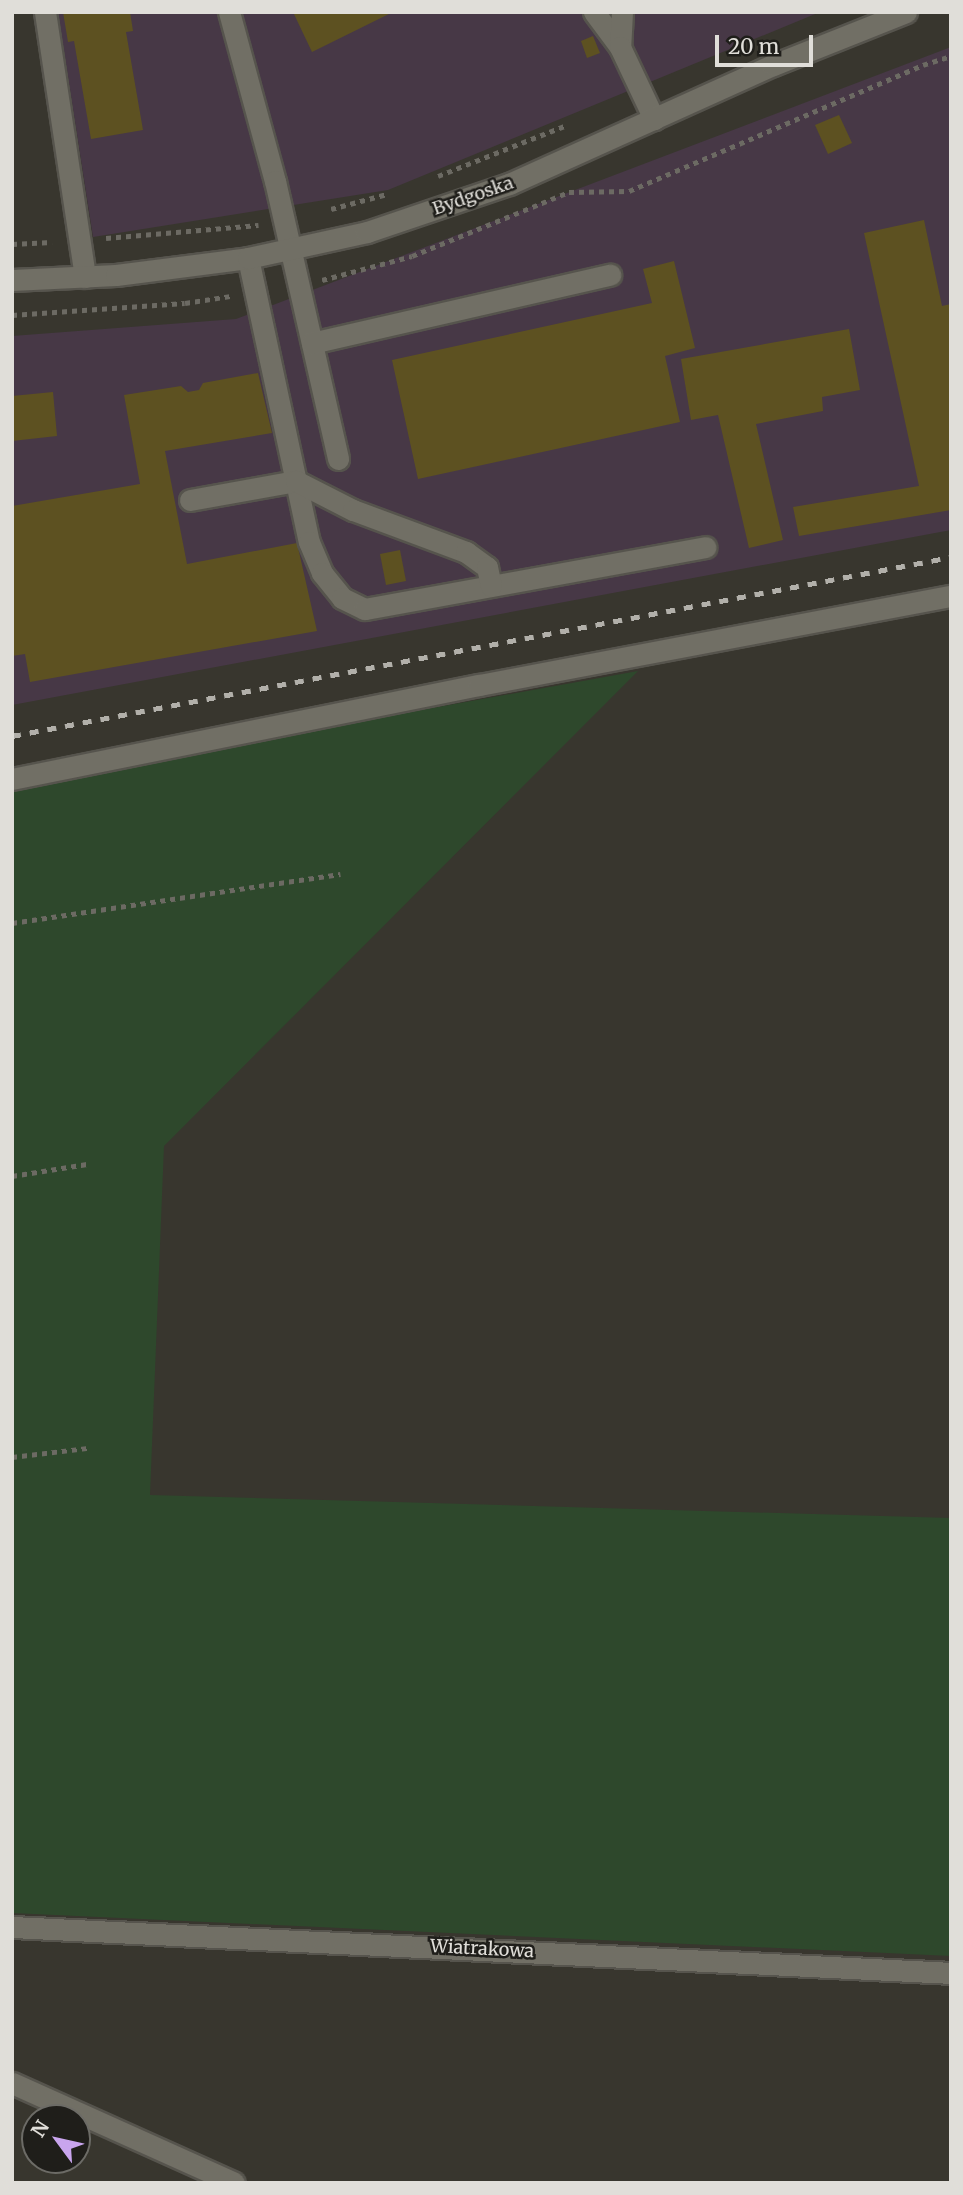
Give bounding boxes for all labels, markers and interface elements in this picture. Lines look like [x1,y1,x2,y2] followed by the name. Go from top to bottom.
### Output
[718,21,816,65] scale bar
[728,33,779,60] text: 20 m
[430,172,516,220] street label: Bydgoska
[429,1935,535,1963] street label: Wiatrakowa
[21,2104,91,2174] north arrow
[26,2116,54,2141] text: N

